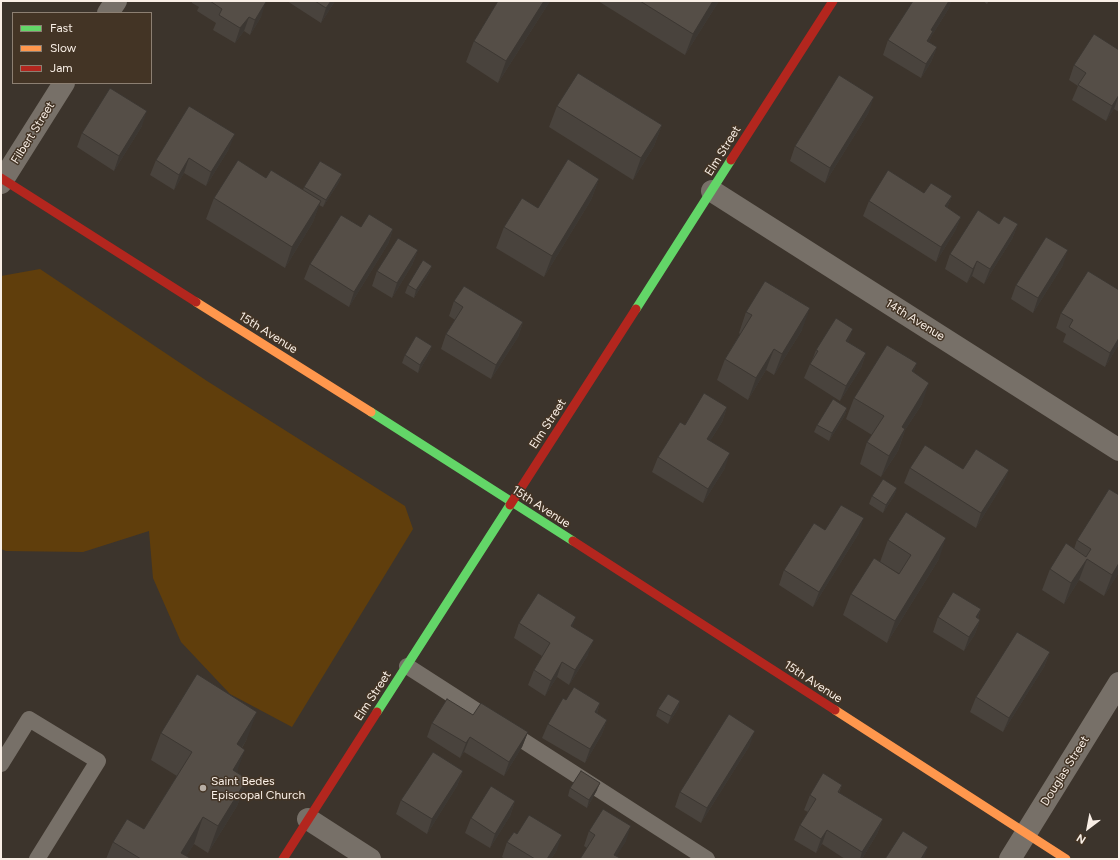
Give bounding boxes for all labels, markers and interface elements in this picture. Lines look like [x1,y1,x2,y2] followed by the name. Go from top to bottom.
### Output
[12,12,152,84] legend
[50,21,73,35] text: Fast
[50,41,76,55] text: Slow
[50,61,73,75] text: Jam
[8,99,58,167] street label: Filbert Street
[702,123,744,179] street label: Elm Street
[883,296,947,344] street label: 14th Avenue
[236,309,300,357] street label: 15th Avenue
[527,396,569,452] street label: Elm Street
[509,483,573,531] street label: 15th Avenue
[781,658,845,706] street label: 15th Avenue
[352,668,394,724] street label: Elm Street
[1038,733,1092,809] street label: Douglas Street
[211,774,305,802] place label: Saint Bedes Episcopal Church
[198,783,208,793] marker: Saint Bedes Episcopal Church
[1068,808,1108,848] north arrow
[1074,831,1088,846] text: N

